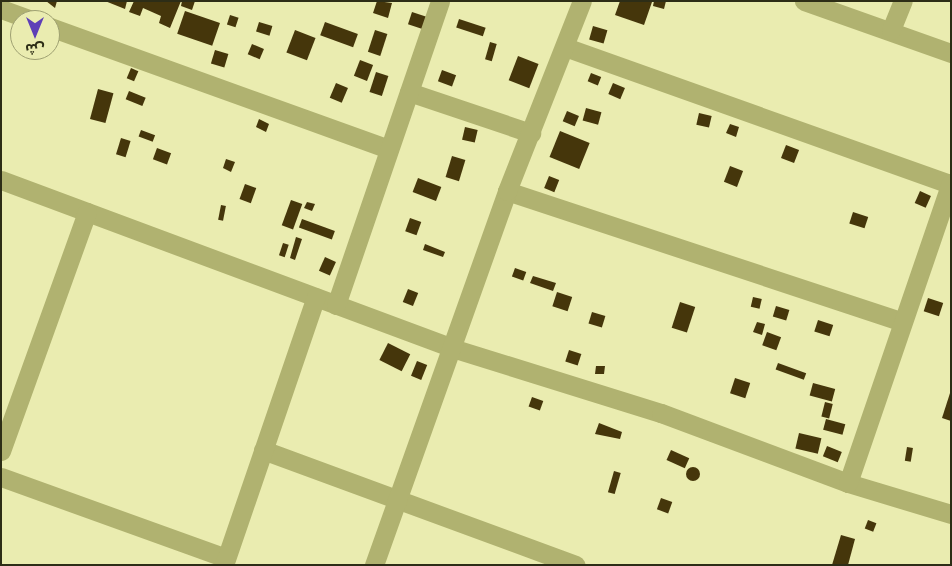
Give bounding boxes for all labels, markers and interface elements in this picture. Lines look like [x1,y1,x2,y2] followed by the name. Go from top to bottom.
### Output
[10,10,60,60] north arrow
[25,41,45,58] text: ش

